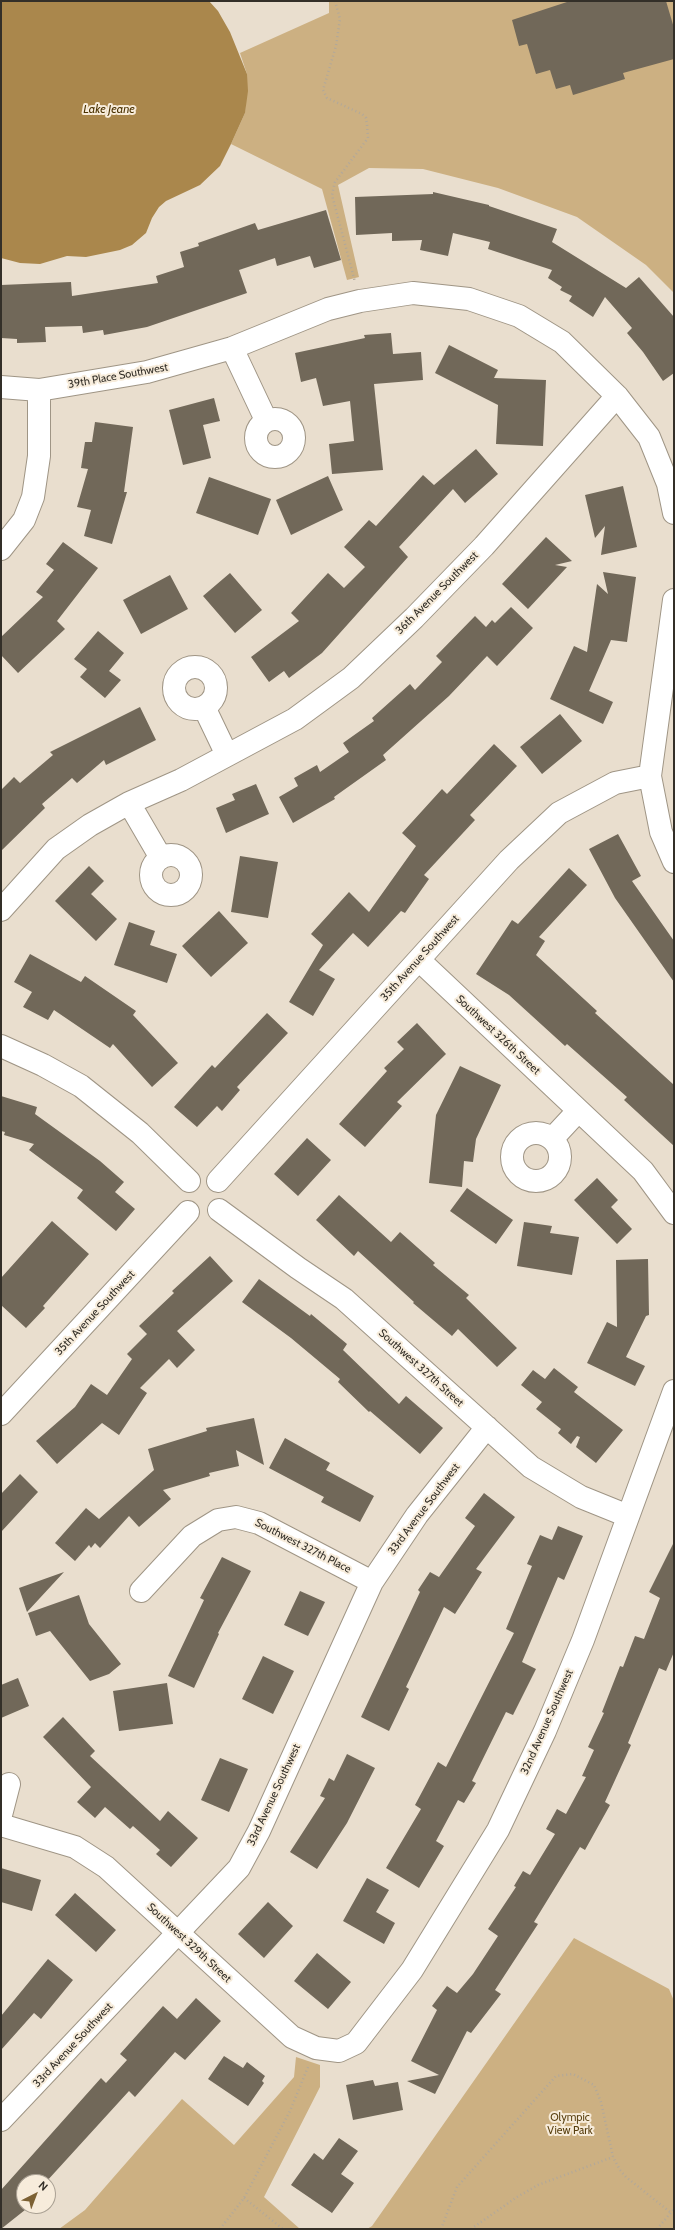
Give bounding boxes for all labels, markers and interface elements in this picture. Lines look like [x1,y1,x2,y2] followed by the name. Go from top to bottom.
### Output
[83,102,135,116] water label: Lake Jeane
[67,361,169,391] street label: 39th Place Southwest
[393,549,481,637] street label: 36th Avenue Southwest
[378,912,462,1004] street label: 35th Avenue Southwest
[453,992,543,1078] street label: Southwest 326th Street
[52,1268,138,1358] street label: 35th Avenue Southwest
[376,1326,466,1410] street label: Southwest 327th Street
[385,1461,463,1557] street label: 33rd Avenue Southwest
[253,1516,353,1576] street label: Southwest 327th Place
[518,1668,576,1776] street label: 32nd Avenue Southwest
[245,1742,303,1848] street label: 33rd Avenue Southwest
[144,1900,234,1986] street label: Southwest 329th Street
[30,2000,116,2090] street label: 33rd Avenue Southwest
[547,2111,593,2137] park label: Olympic View Park
[16,2174,56,2214] north arrow
[36,2178,51,2194] text: N

